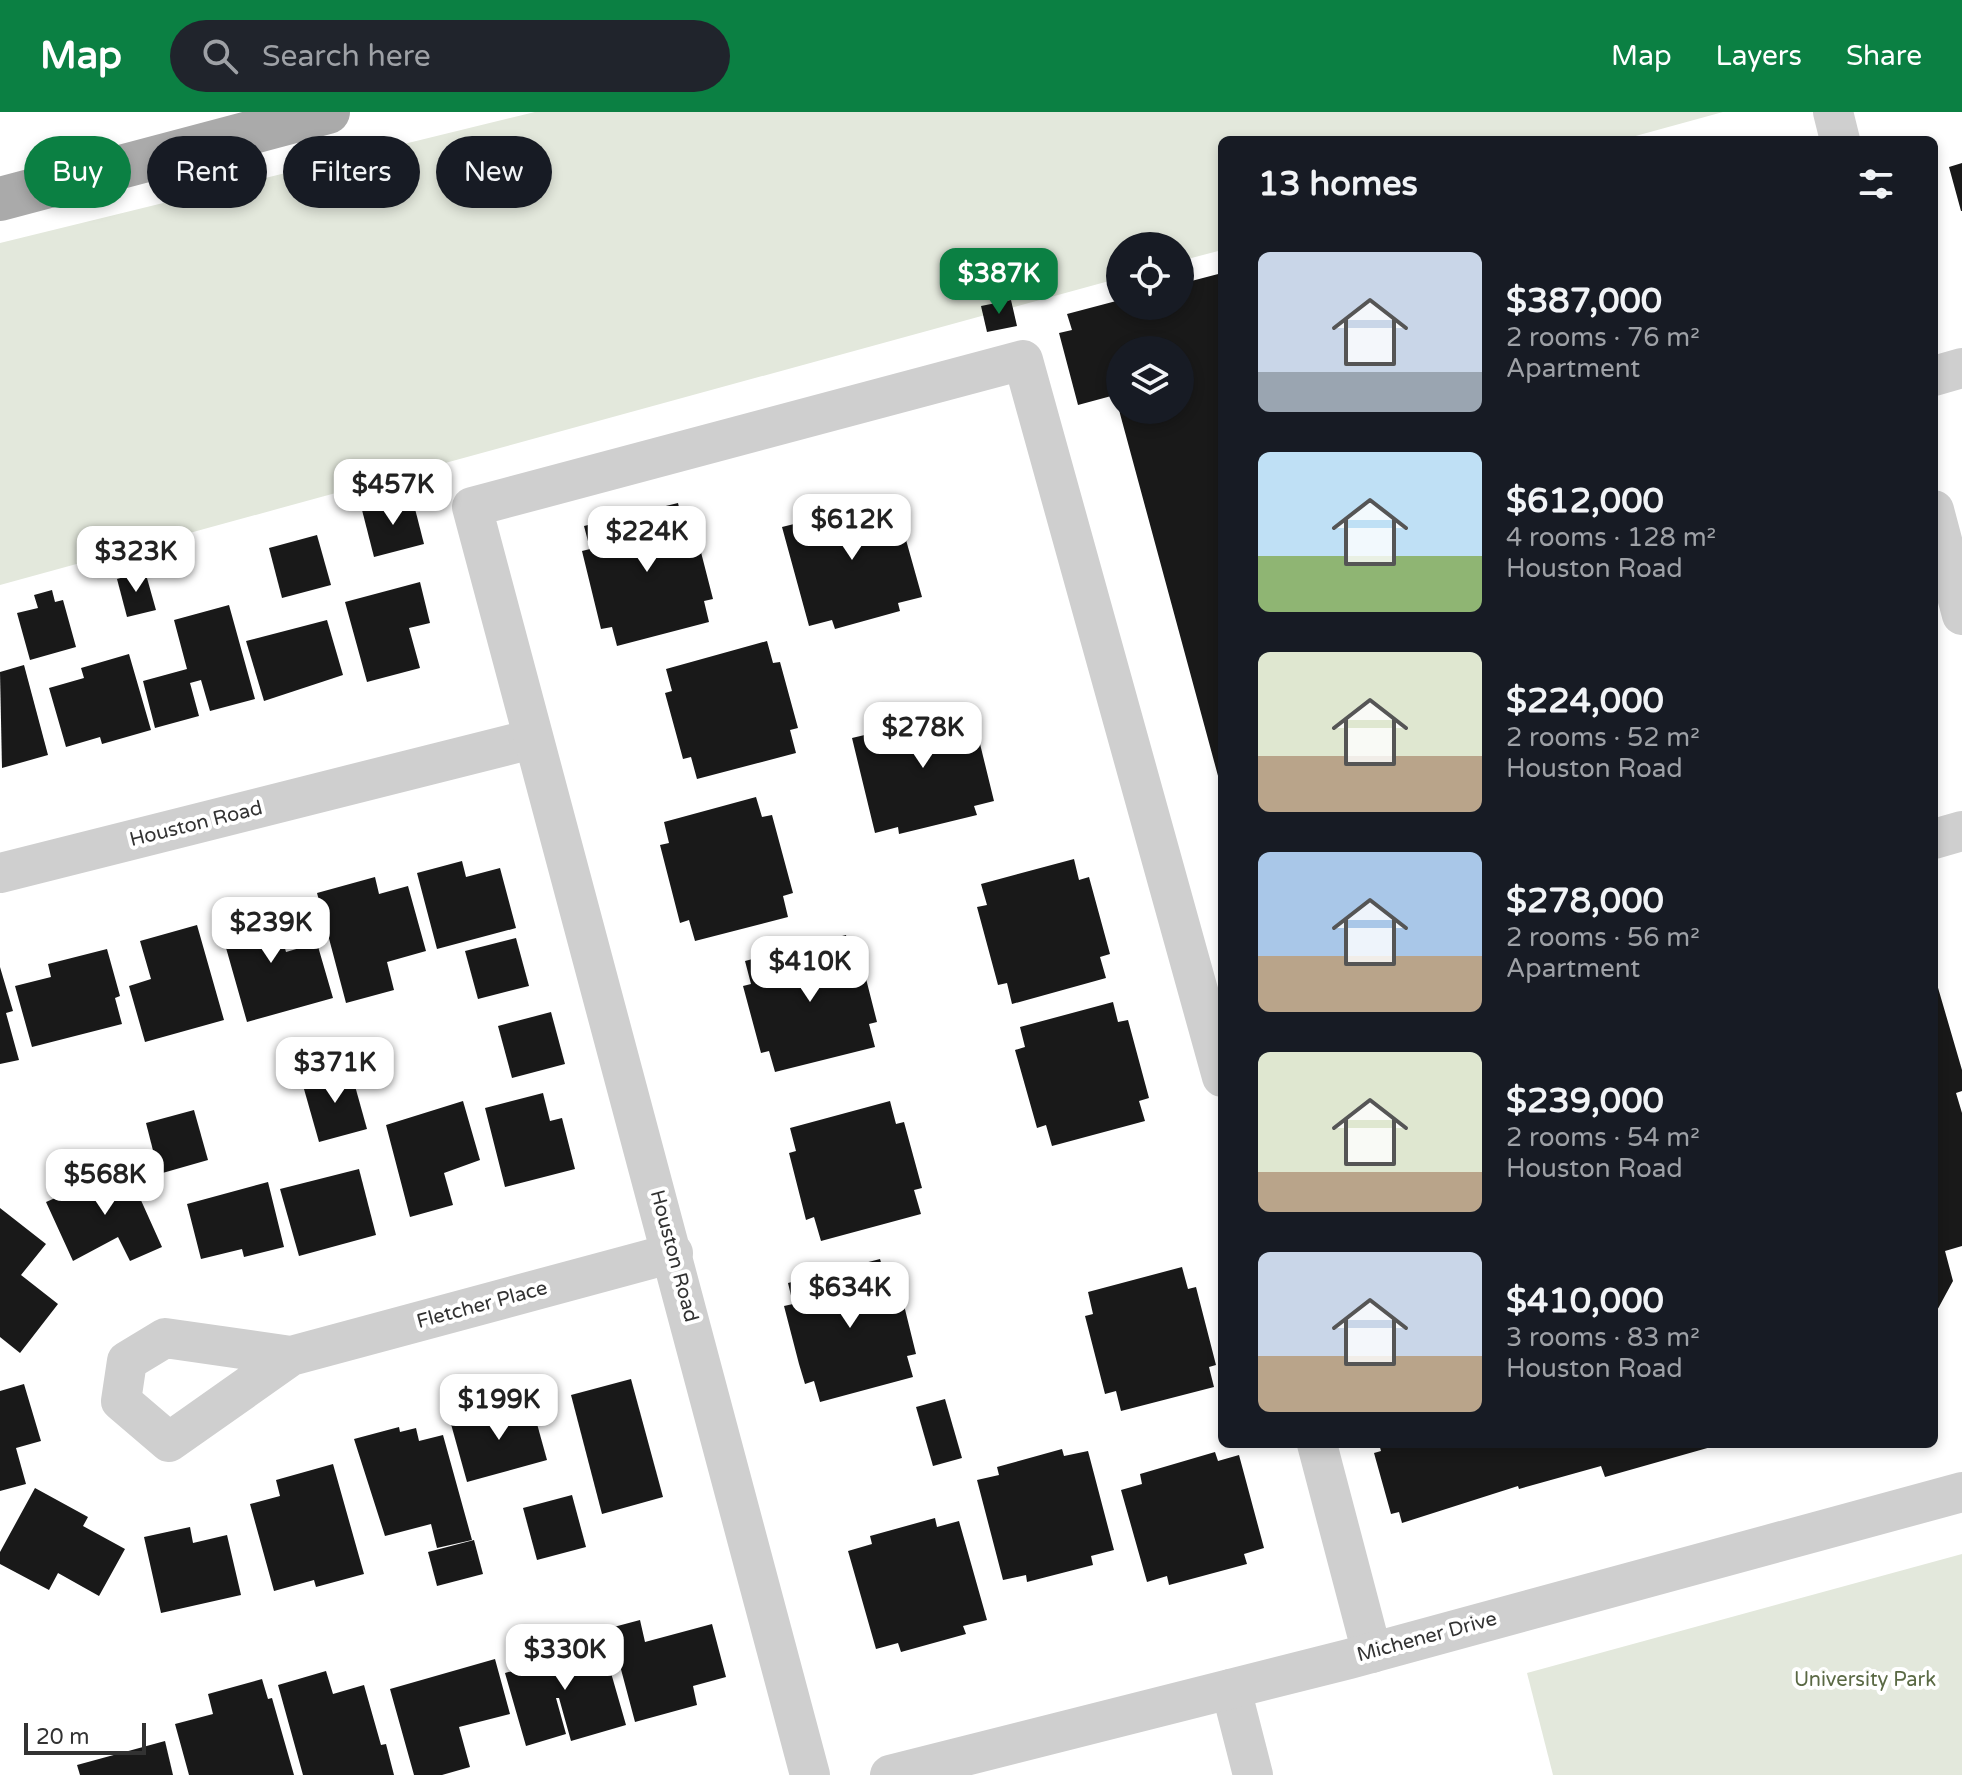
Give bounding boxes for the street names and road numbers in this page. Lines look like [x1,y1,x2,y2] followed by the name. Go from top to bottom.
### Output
[127,796,265,852] street label: Houston Road
[645,1187,703,1325] street label: Houston Road
[414,1276,550,1334] street label: Fletcher Place
[1354,1607,1500,1667] street label: Michener Drive

